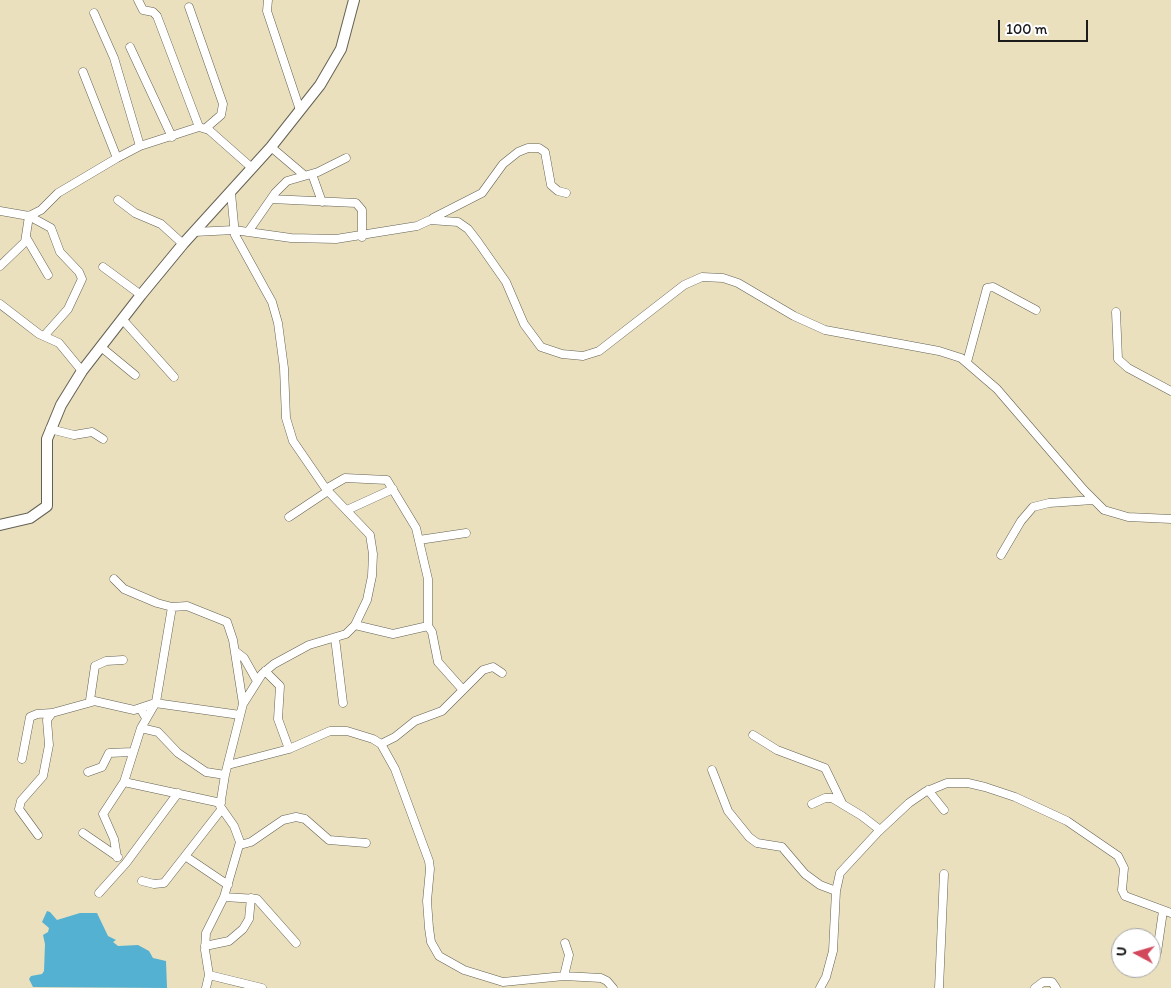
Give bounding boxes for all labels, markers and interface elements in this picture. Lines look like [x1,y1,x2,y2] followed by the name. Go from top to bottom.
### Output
[1001,10,1091,42] scale bar
[1006,20,1047,38] text: 100 m
[1111,928,1161,978] north arrow
[1113,946,1131,957] text: U

